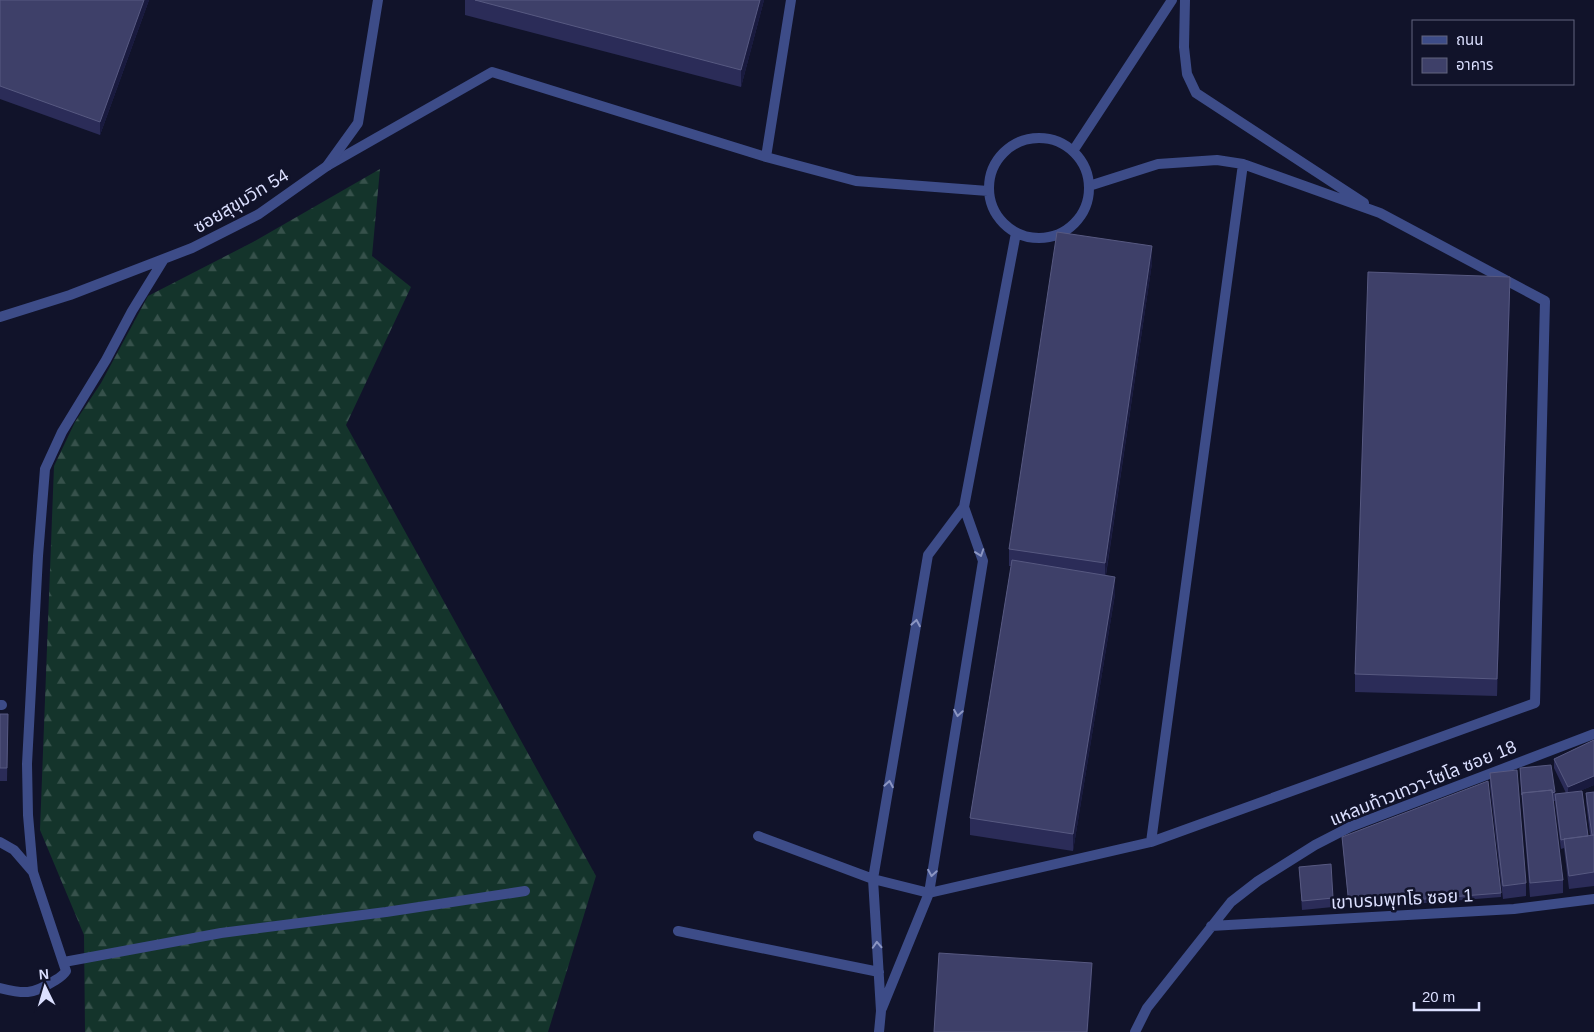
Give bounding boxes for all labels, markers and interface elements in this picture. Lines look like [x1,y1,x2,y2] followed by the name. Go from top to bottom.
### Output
[1412,20,1574,85] legend
[1456,31,1483,48] text: ถนน
[1456,56,1493,73] text: อาคาร
[190,165,293,238] street label: ซอยสุขุมวิท 54
[974,548,984,557] one-way arrow
[911,619,921,628] one-way arrow
[953,709,964,717] one-way arrow
[1327,736,1519,830] street label: แหลมท้าวเทวา-ไซโล ซอย 18
[884,779,894,788] one-way arrow
[927,869,937,878] one-way arrow
[1330,885,1474,914] street label: เขาบรมพุทโธ ซอย 1
[871,941,882,949] one-way arrow
[20,962,70,1012] north arrow
[38,966,50,982] text: N
[1414,980,1479,1012] scale bar
[1422,988,1455,1005] text: 20 m

